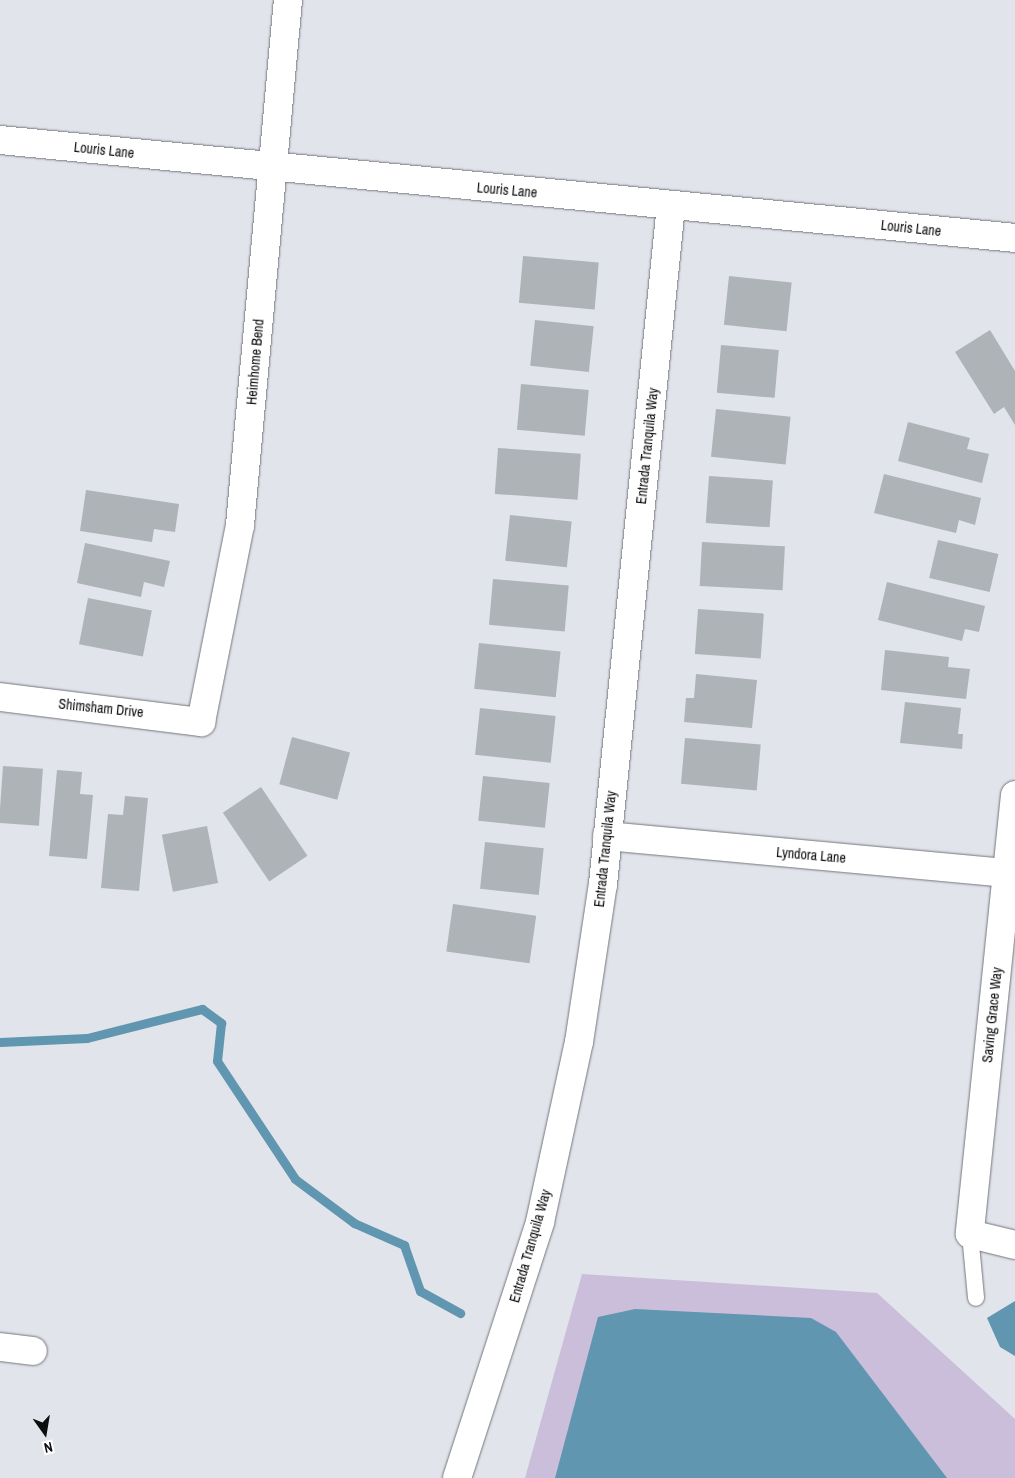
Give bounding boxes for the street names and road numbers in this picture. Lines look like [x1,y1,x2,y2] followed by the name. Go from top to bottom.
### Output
[73,138,135,162] street label: Louris Lane
[476,179,538,201] street label: Louris Lane
[880,216,942,240] street label: Louris Lane
[243,318,267,406] street label: Heimhome Bend
[633,387,661,505] street label: Entrada Tranquila Way
[58,695,144,721] street label: Shimsham Drive
[591,790,619,908] street label: Entrada Tranquila Way
[776,844,846,866] street label: Lyndora Lane
[979,966,1005,1064] street label: Saving Grace Way
[506,1187,554,1305] street label: Entrada Tranquila Way

